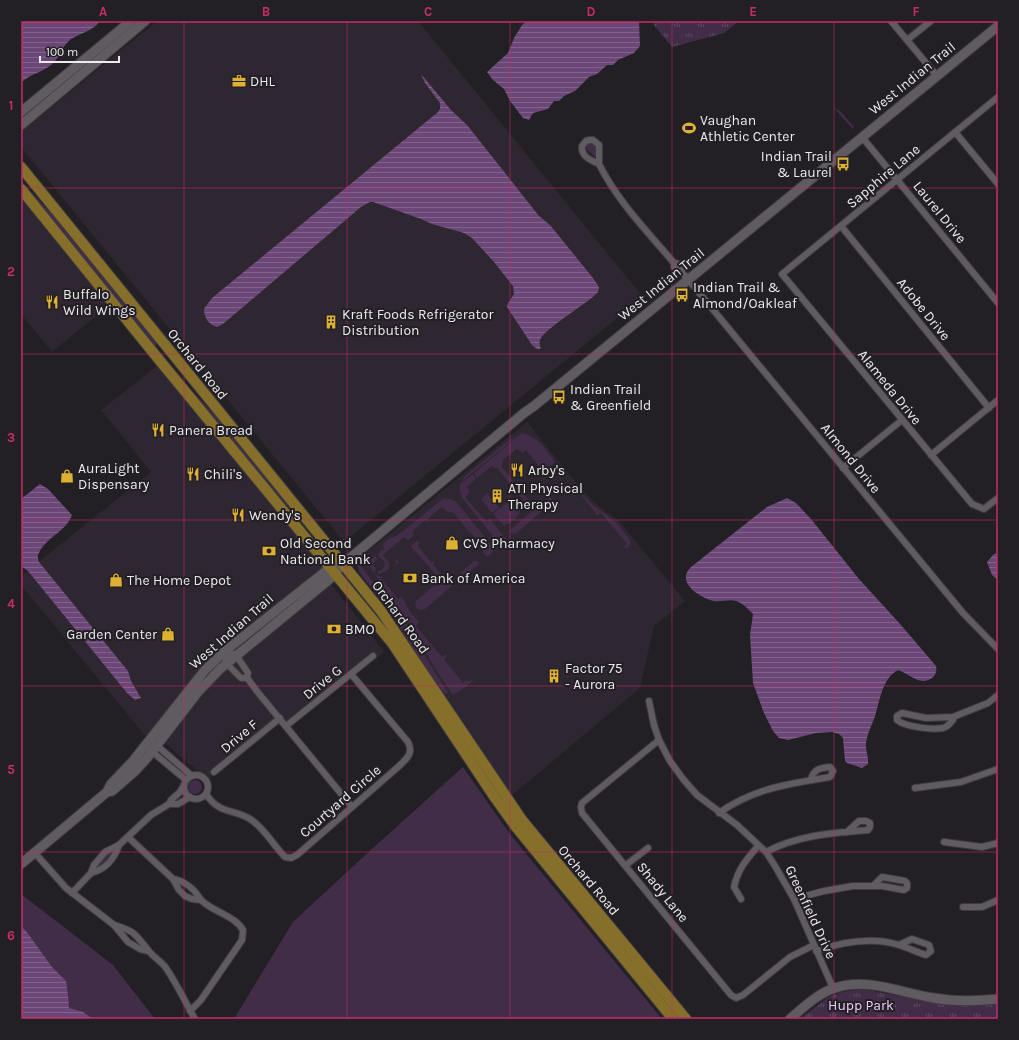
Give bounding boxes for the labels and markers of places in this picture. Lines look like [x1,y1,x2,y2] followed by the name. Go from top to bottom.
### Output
[231,73,247,89] office icon: DHL
[250,73,276,90] place label: DHL
[700,112,796,145] place label: Vaughan Athletic Center
[681,120,697,136] sports icon: Vaughan Athletic Center
[761,148,832,181] place label: Indian Trail & Laurel
[835,156,851,172] bus stop icon: Indian Trail & Laurel
[693,279,797,312] place label: Indian Trail & Almond/Oakleaf
[63,286,136,319] place label: Buffalo Wild Wings
[674,287,690,303] bus stop icon: Indian Trail & Almond/Oakleaf
[44,294,60,310] restaurant icon: Buffalo Wild Wings
[342,306,494,339] place label: Kraft Foods Refrigerator Distribution
[323,314,339,330] building icon: Kraft Foods Refrigerator Distribution
[570,381,651,414] place label: Indian Trail & Greenfield
[551,389,567,405] bus stop icon: Indian Trail & Greenfield
[150,422,166,438] restaurant icon: Panera Bread
[169,422,253,439] place label: Panera Bread
[78,460,150,493] place label: AuraLight Dispensary
[509,462,525,478] restaurant icon: Arby's
[528,462,565,479] place label: Arby's
[185,466,201,482] restaurant icon: Chili's
[204,466,243,483] place label: Chili's
[59,468,75,484] shop icon: AuraLight Dispensary
[508,480,583,513] place label: ATI Physical Therapy
[489,488,505,504] building icon: ATI Physical Therapy
[230,507,246,523] restaurant icon: Wendy's
[249,507,301,524] place label: Wendy's
[280,535,371,568] place label: Old Second National Bank
[444,535,460,551] shop icon: CVS Pharmacy
[463,535,555,552] place label: CVS Pharmacy
[261,543,277,559] bank icon: Old Second National Bank
[402,570,418,586] bank icon: Bank of America
[421,570,525,587] place label: Bank of America
[108,572,124,588] shop icon: The Home Depot
[127,572,231,589] place label: The Home Depot
[326,621,342,637] bank icon: BMO
[345,621,375,638] place label: BMO
[66,626,158,643] place label: Garden Center
[160,626,176,642] shop icon: Garden Center
[565,660,623,693] place label: Factor 75 - Aurora
[546,668,562,684] building icon: Factor 75 - Aurora

